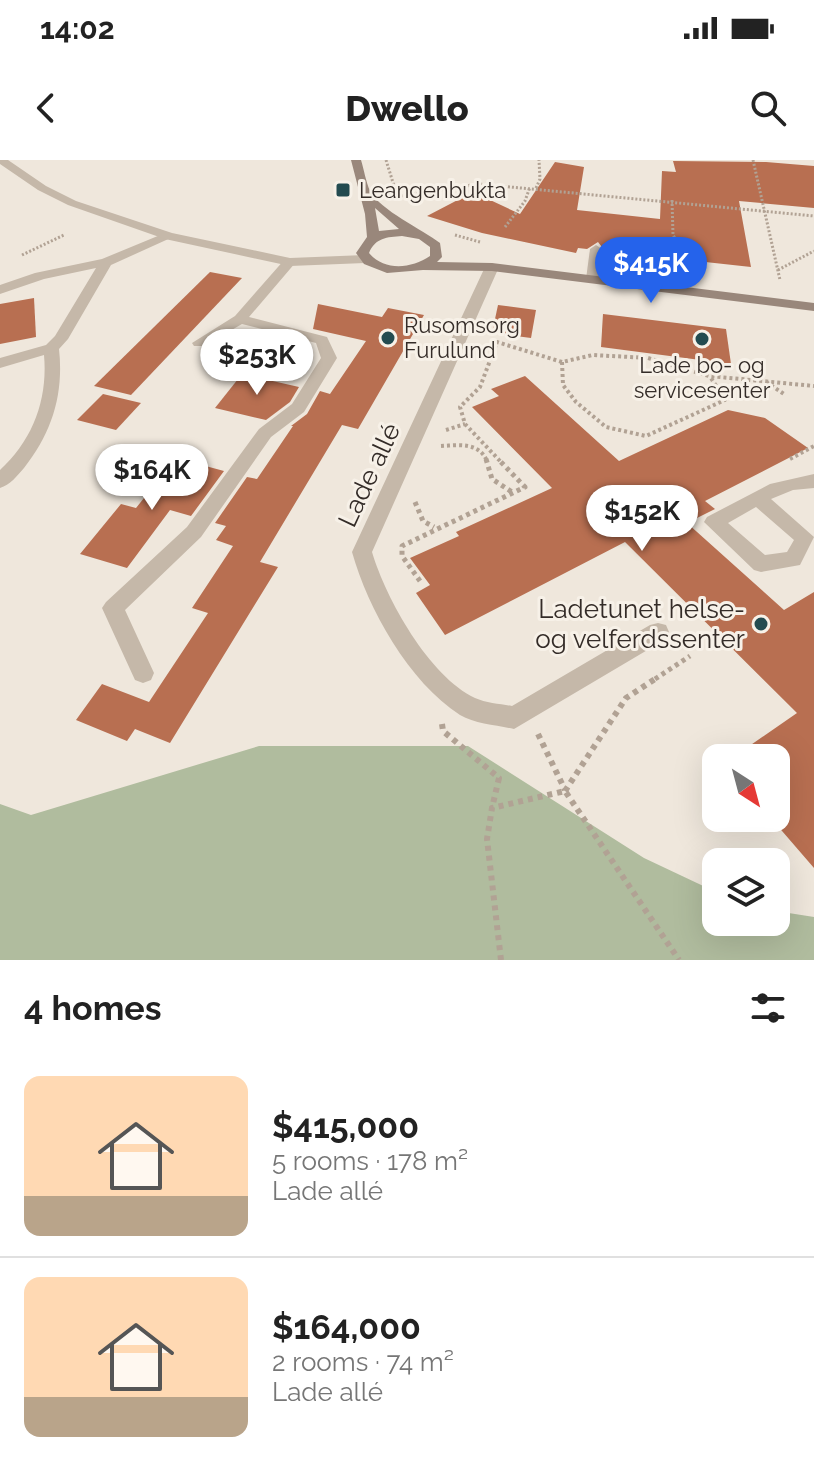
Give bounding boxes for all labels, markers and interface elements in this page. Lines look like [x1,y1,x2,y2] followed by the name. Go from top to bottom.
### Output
[40,11,115,46] text: 14:02
[24,86,68,130] icon: back
[746,86,790,130] icon: search
[345,87,469,129] text: Dwello
[359,177,506,203] place label: Leangenbukta
[334,181,352,199] marker: Leangenbukta
[595,237,707,305] pin: $415K
[613,248,689,278] text: $415K
[404,312,520,363] place label: Rusomsorg Furulund
[201,329,313,397] pin: $253K
[379,329,397,347] marker: Rusomsorg Furulund
[693,330,711,348] marker: Lade bo- og servicesenter
[218,340,296,370] text: $253K
[634,352,771,403] place label: Lade bo- og servicesenter
[332,418,406,532] street label: Lade allé
[96,444,208,512] pin: $164K
[113,455,191,485] text: $164K
[586,485,698,553] pin: $152K
[604,496,680,526] text: $152K
[535,594,745,654] place label: Ladetunet helse- og velferdssenter
[752,615,770,633] marker: Ladetunet helse- og velferdssenter
[702,744,790,832] north arrow
[702,744,790,936] map controls
[702,848,790,936] button: layers
[746,986,790,1030] icon: filters
[24,988,162,1028] text: 4 homes
[272,1106,419,1146] text: $415,000
[88,1108,184,1204] icon: home
[272,1146,468,1176] text: 5 rooms · 178 m²
[272,1176,383,1206] text: Lade allé
[272,1307,421,1347] text: $164,000
[88,1309,184,1405] icon: home
[272,1347,454,1377] text: 2 rooms · 74 m²
[272,1377,383,1407] text: Lade allé

